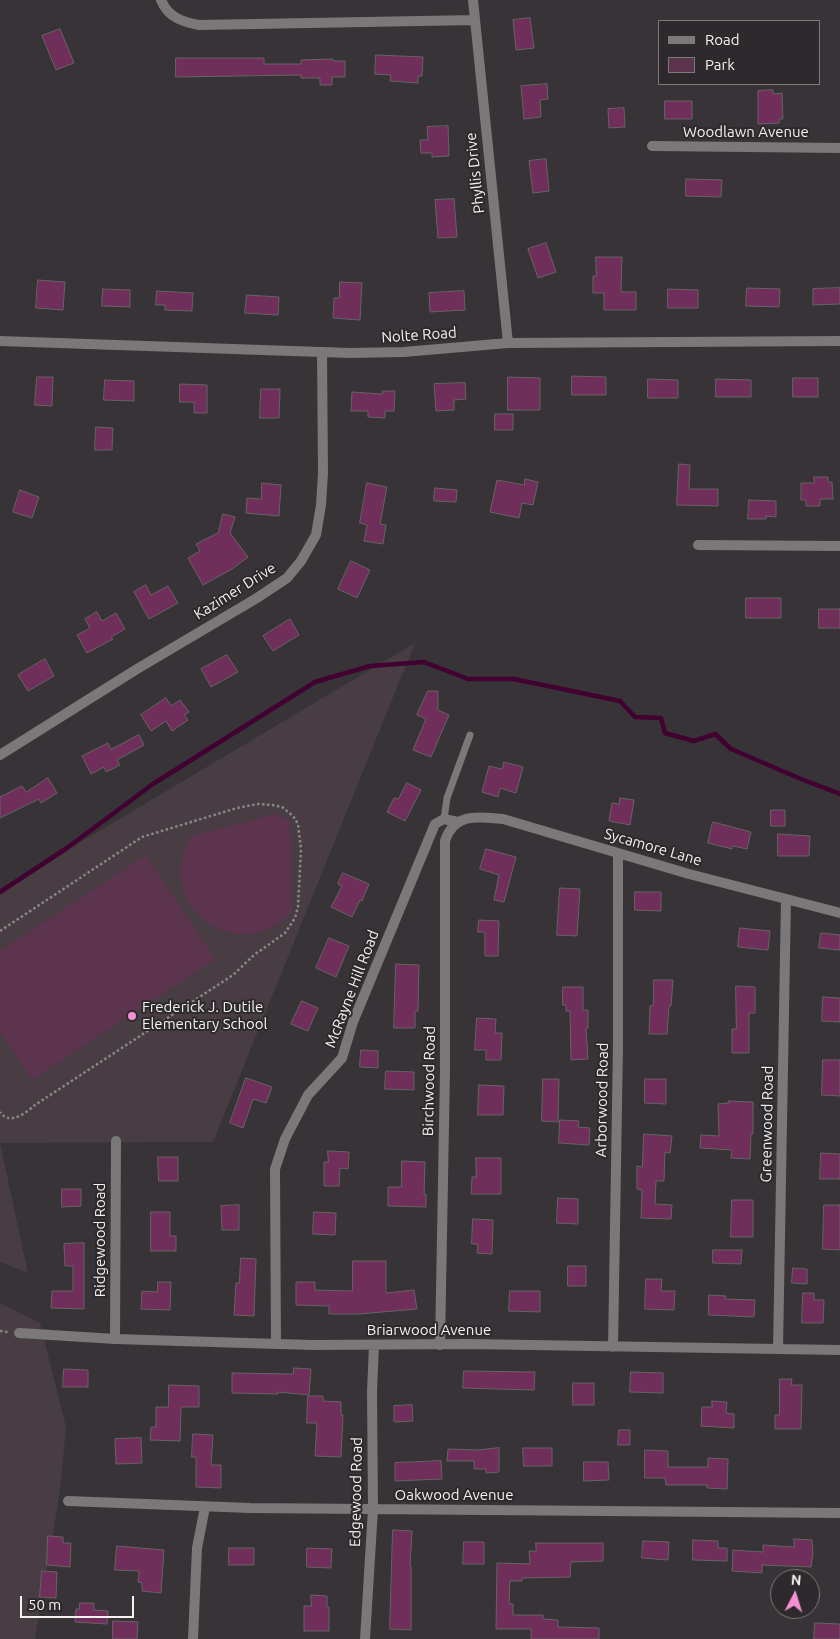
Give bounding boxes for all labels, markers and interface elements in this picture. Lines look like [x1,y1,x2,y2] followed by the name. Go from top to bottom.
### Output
[658,20,820,85] legend
[705,31,740,48] text: Road
[705,56,735,73] text: Park
[683,123,809,141] street label: Woodlawn Avenue
[462,132,488,214] street label: Phyllis Drive
[381,323,457,347] street label: Nolte Road
[191,559,279,623] street label: Kazimer Drive
[602,824,704,870] street label: Sycamore Lane
[321,928,383,1050] street label: McRayne Hill Road
[142,998,268,1033] place label: Frederick J. Dutile Elementary School
[126,1010,138,1022] marker: Frederick J. Dutile Elementary School
[419,1026,439,1136] street label: Birchwood Road
[592,1042,612,1158] street label: Arborwood Road
[757,1066,777,1182] street label: Greenwood Road
[91,1183,109,1297] street label: Ridgewood Road
[367,1321,491,1339] street label: Briarwood Avenue
[346,1437,366,1547] street label: Edgewood Road
[395,1486,513,1504] street label: Oakwood Avenue
[770,1569,820,1619] north arrow
[790,1572,802,1588] text: N
[22,1586,136,1618] scale bar
[28,1596,61,1613] text: 50 m

